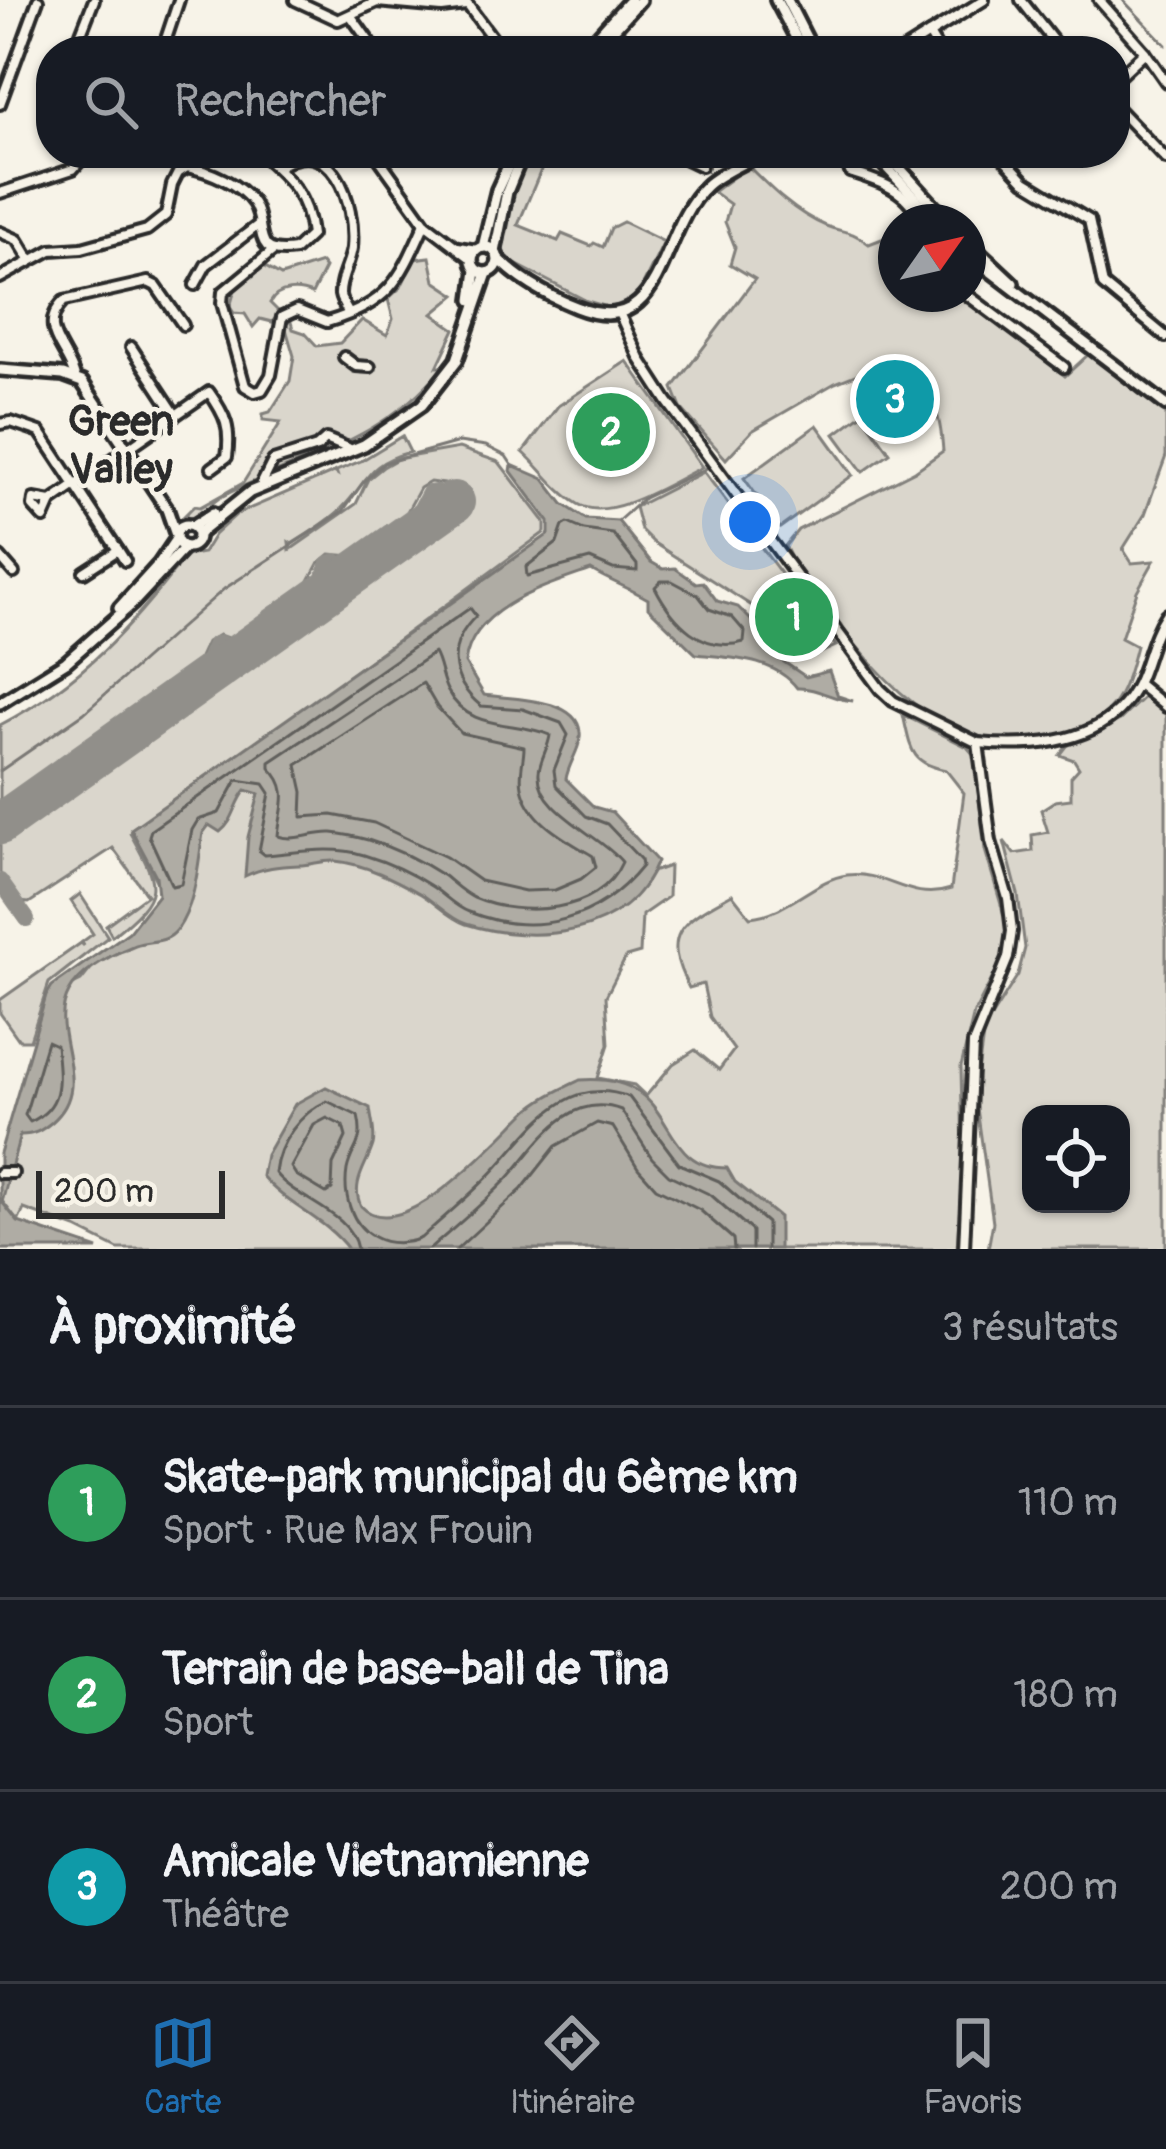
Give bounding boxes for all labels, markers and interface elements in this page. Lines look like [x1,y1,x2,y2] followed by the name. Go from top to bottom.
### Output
[36,36,1130,168] search box
[78,69,144,135] icon: search
[174,74,387,130] text: Rechercher
[878,204,986,312] north arrow
[856,354,934,444] pin: 3
[572,387,650,477] pin: 2
[68,396,174,496] district label: Green Valley
[720,492,780,552] your location
[755,572,833,662] pin: 1
[1022,1105,1130,1213] map controls
[1022,1105,1130,1213] button: locate
[36,1165,225,1218] scale bar
[54,1171,154,1212] text: 200 m
[48,1295,297,1359] text: À proximité
[942,1303,1118,1352] text: 3 résultats
[162,1450,798,1506] text: Skate-park municipal du 6ème km
[79,1478,95,1527] text: 1
[1018,1478,1118,1527] text: 110 m
[162,1506,533,1555] text: Sport · Rue Max Frouin
[162,1642,669,1698] text: Terrain de base-ball de Tina
[76,1670,98,1719] text: 2
[1013,1670,1118,1719] text: 180 m
[162,1698,254,1747] text: Sport
[162,1834,589,1890] text: Amicale Vietnamienne
[76,1862,98,1911] text: 3
[1000,1862,1118,1911] text: 200 m
[162,1890,289,1939] text: Théâtre
[144,2010,221,2123] tab: Carte
[510,2010,635,2123] tab: Itinéraire
[923,2010,1022,2123] tab: Favoris

